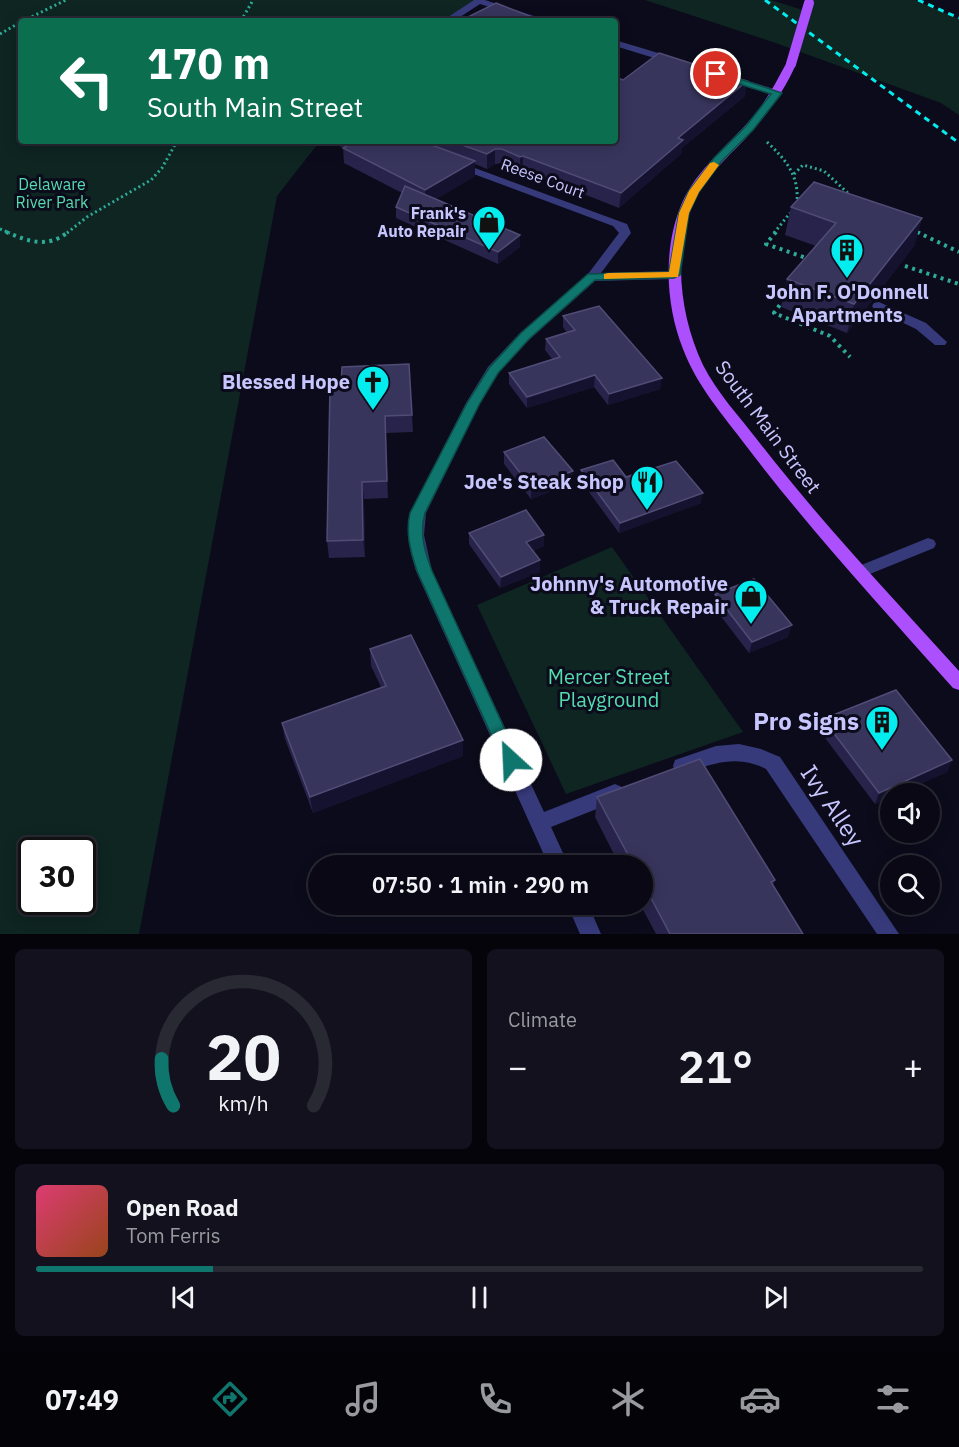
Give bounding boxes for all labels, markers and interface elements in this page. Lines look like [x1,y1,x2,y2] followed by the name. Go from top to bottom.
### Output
[147,36,270,91] text: 170 m
[48,42,126,120] icon: left
[690,48,741,99] pin
[699,57,732,90] icon: arrive
[147,89,363,124] text: South Main Street
[498,154,588,202] street label: Reese Court
[16,174,89,212] park label: Delaware River Park
[377,203,467,241] place label: Frank's Auto Repair
[471,204,507,251] shop icon: Frank's Auto Repair
[829,232,865,279] building icon: John F. O'Donnell Apartments
[765,278,929,328] place label: John F. O'Donnell Apartments
[709,355,827,499] street label: South Main Street
[355,364,391,411] church icon: Blessed Hope
[222,368,350,395] place label: Blessed Hope
[629,464,665,511] restaurant icon: Joe's Steak Shop
[464,468,624,495] place label: Joe's Steak Shop
[530,570,728,620] place label: Johnny's Automotive & Truck Repair
[733,578,769,625] shop icon: Johnny's Automotive & Truck Repair
[548,663,670,713] park label: Mercer Street Playground
[864,704,900,751] building icon: Pro Signs
[753,705,859,737] place label: Pro Signs
[479,728,543,792] position arrow
[794,758,872,853] street label: Ivy Alley
[880,783,940,915] map controls
[880,783,940,843] button: sound
[18,837,96,915] speed limit sign: 30
[880,855,940,915] button: search
[372,870,589,899] text: 07:50 · 1 min · 290 m
[508,1006,577,1033] text: Climate
[206,1016,281,1097] text: 20
[678,1037,753,1095] text: 21°
[508,1045,528,1088] text: −
[903,1045,923,1088] text: +
[218,1089,269,1117] text: km/h
[126,1193,239,1222] text: Open Road
[126,1222,221,1249] text: Tom Ferris
[167,1281,200,1314] icon: previous
[463,1281,496,1314] icon: pause
[759,1281,792,1314] icon: next
[209,1378,251,1420] icon: directions
[342,1378,384,1420] icon: music
[474,1378,516,1420] icon: phone
[607,1378,649,1420] icon: climate
[739,1378,781,1420] icon: car
[872,1378,914,1420] icon: filters
[45,1382,119,1417] text: 07:49

